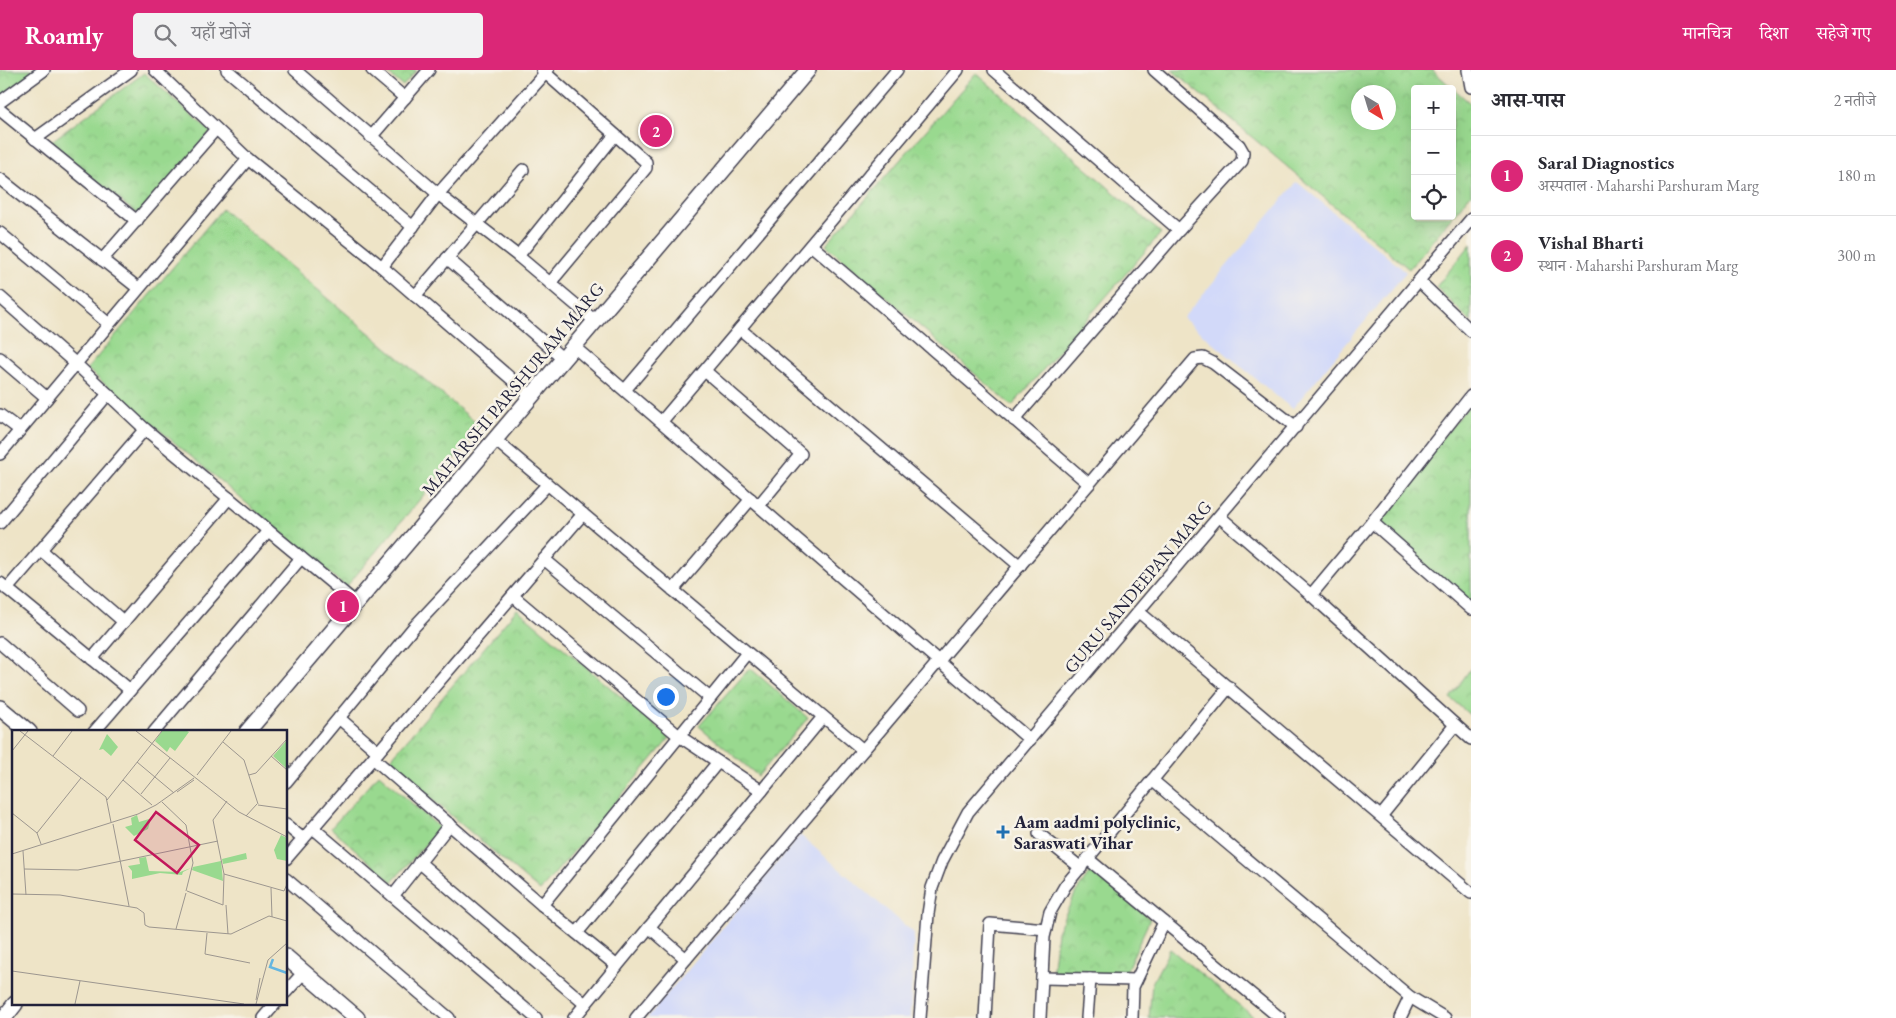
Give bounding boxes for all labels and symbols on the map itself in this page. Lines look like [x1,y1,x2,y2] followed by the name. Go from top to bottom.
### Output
[1351,85,1396,130] north arrow
[640,112,672,150] pin: 2
[417,277,609,500] street label: MAHARSHI PARSHURAM MARG
[1059,496,1217,678] street label: GURU SANDEEPAN MARG
[327,587,359,625] pin: 1
[653,684,679,710] your location
[12,730,288,1006] inset map
[1013,810,1180,854] place label: Aam aadmi polyclinic, Saraswati Vihar
[996,825,1010,839] marker: Aam aadmi polyclinic, Saraswati Vihar

